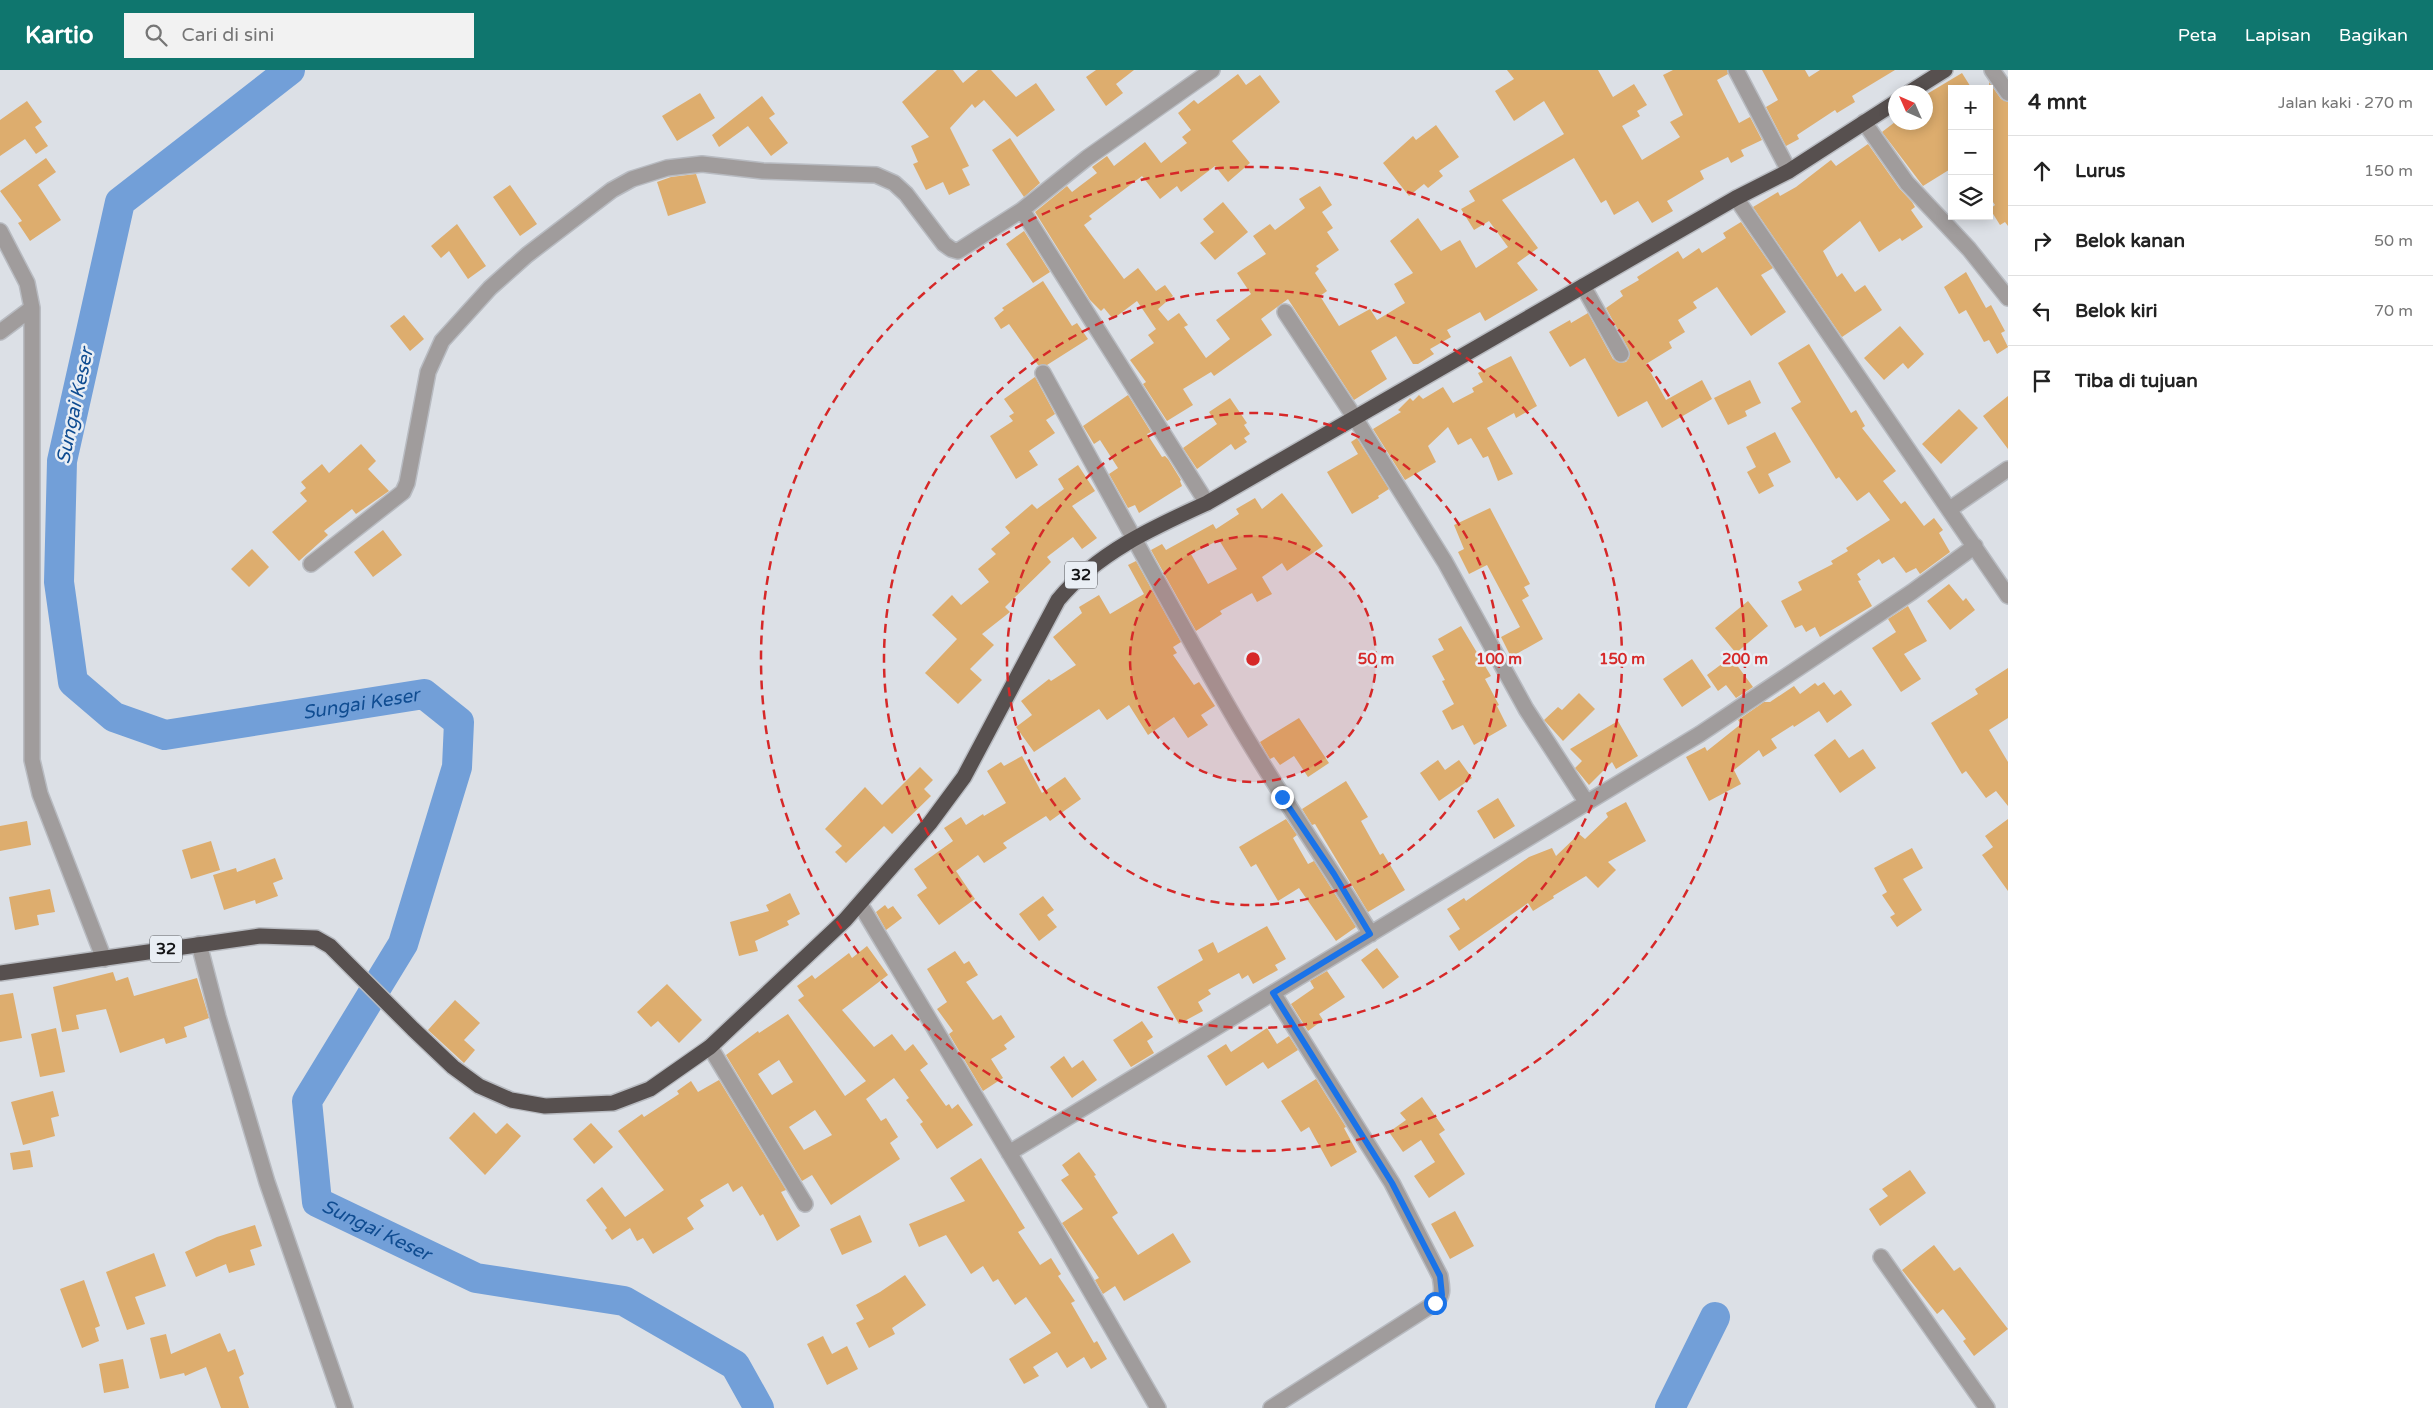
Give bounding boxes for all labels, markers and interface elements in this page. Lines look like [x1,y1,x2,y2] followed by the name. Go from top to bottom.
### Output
[124,13,474,58] search box
[25,21,94,50] text: Kartio
[142,21,170,49] icon: search
[182,24,274,46] text: Cari di sini
[2178,24,2217,46] text: Peta
[2245,24,2311,46] text: Lapisan
[2339,24,2408,46] text: Bagikan
[1888,85,1933,130] north arrow
[1948,85,1993,220] map controls
[1948,85,1993,130] button: +
[2028,90,2087,115] text: 4 mnt
[2278,93,2413,113] text: Jalan kaki · 270 m
[1948,130,1993,175] button: −
[2028,157,2056,185] icon: ahead
[2075,160,2125,182] text: Lurus
[2364,161,2413,181] text: 150 m
[1948,175,1993,220] button: layers
[2028,227,2056,255] icon: right
[2075,230,2185,252] text: Belok kanan
[2374,231,2413,251] text: 50 m
[2028,297,2056,325] icon: left
[2075,300,2158,322] text: Belok kiri
[2374,301,2413,321] text: 70 m
[52,344,99,466] water label: Sungai Keser
[2028,367,2056,395] icon: arrive
[2075,370,2198,392] text: Tiba di tujuan
[1065,562,1097,588] road number: 32
[1244,650,1262,668] centre of rings
[1358,650,1394,668] text: 50 m
[1476,650,1522,668] text: 100 m
[1599,650,1645,668] text: 150 m
[1722,650,1768,668] text: 200 m
[301,683,423,724] water label: Sungai Keser
[1271,786,1294,809] route end
[150,936,182,962] road number: 32
[318,1195,437,1267] water label: Sungai Keser
[1424,1292,1447,1315] route start

